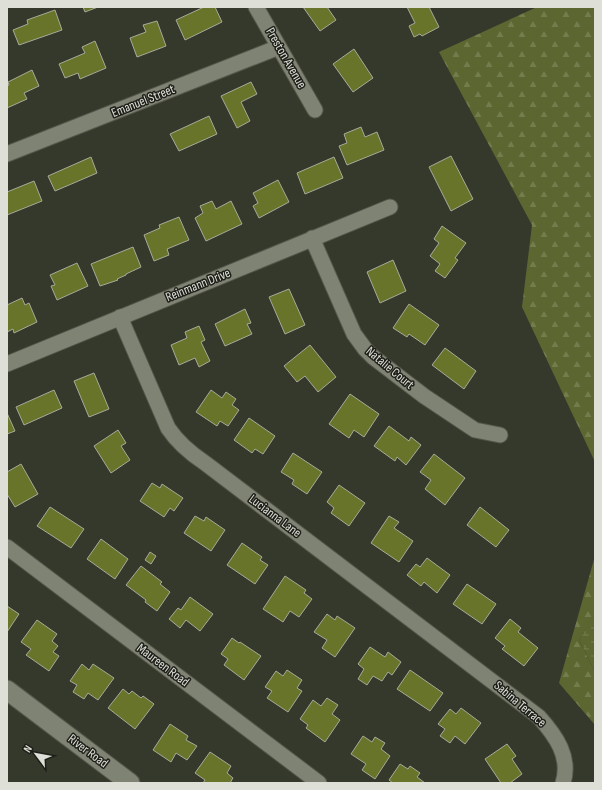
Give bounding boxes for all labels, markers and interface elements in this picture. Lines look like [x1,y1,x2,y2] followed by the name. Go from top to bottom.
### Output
[262,25,310,91] street label: Preston Avenue
[109,81,177,121] street label: Emanuel Street
[163,265,233,305] street label: Reinmann Drive
[363,343,417,393] street label: Natalie Court
[246,491,304,541] street label: Lucianna Lane
[134,640,192,690] street label: Maureen Road
[491,678,549,730] street label: Sabina Terrace
[65,731,111,771] street label: River Road
[16,734,56,774] north arrow
[21,743,35,755] text: N

